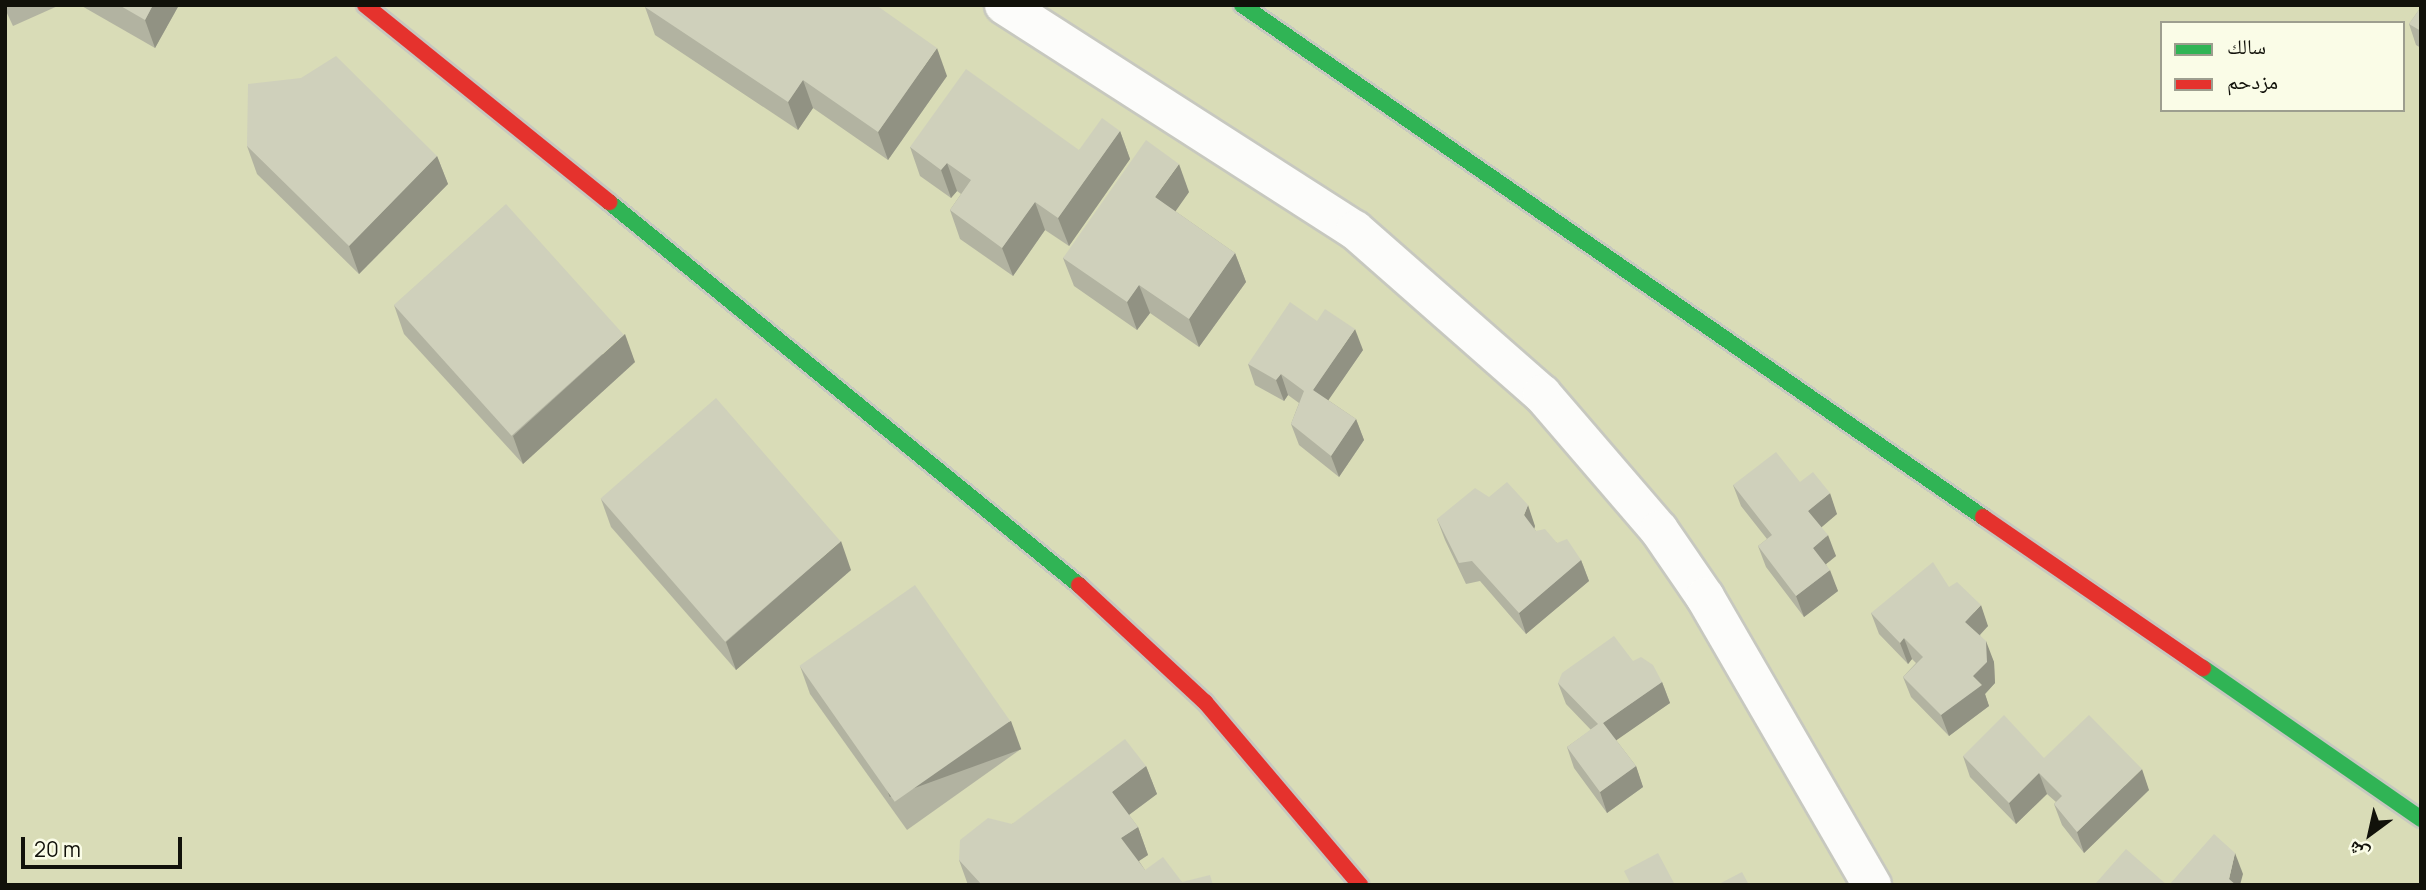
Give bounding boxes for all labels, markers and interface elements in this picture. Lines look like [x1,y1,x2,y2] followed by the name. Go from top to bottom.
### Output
[2160,21,2405,112] legend
[2227,32,2266,60] text: سالك
[2227,67,2278,95] text: مزدحم
[2335,799,2405,869] north arrow
[24,824,186,868] scale bar
[34,835,81,863] text: 20 m
[2343,835,2374,868] text: ش

